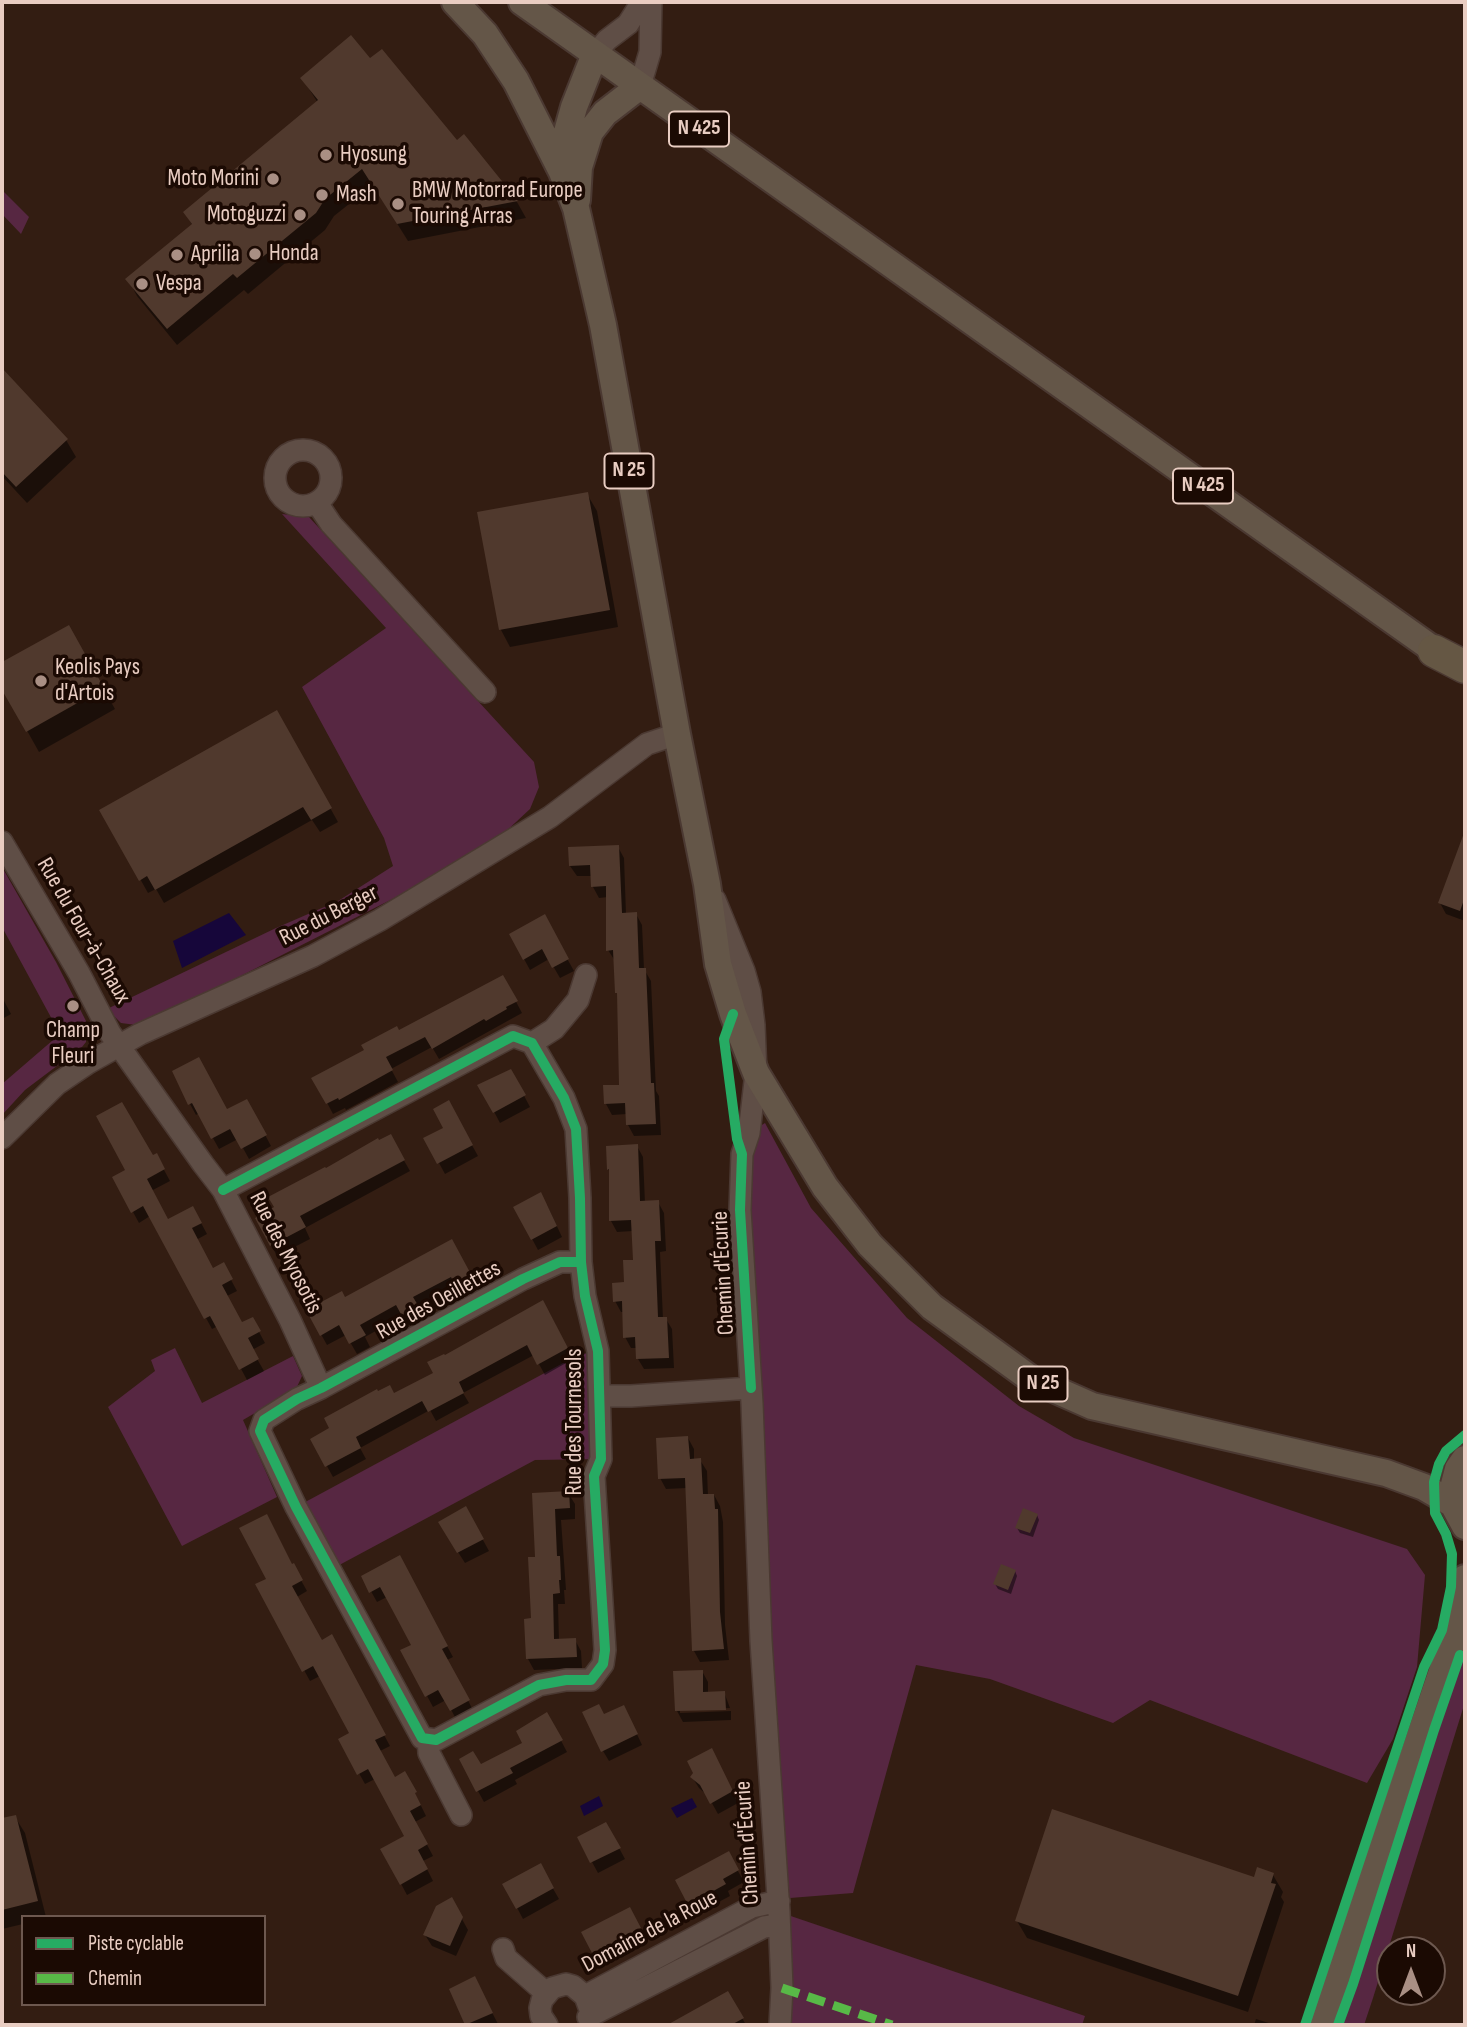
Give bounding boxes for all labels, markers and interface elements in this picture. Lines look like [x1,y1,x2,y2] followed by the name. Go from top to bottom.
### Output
[669,111,729,146] road number: N 425
[340,141,407,169] place label: Hyosung
[318,147,334,163] marker: Hyosung
[168,165,259,193] place label: Moto Morini
[265,171,281,187] marker: Moto Morini
[412,177,583,231] place label: BMW Motorrad Europe Touring Arras
[336,181,377,209] place label: Mash
[314,187,330,203] marker: Mash
[390,196,406,212] marker: BMW Motorrad Europe Touring Arras
[207,201,286,229] place label: Motoguzzi
[292,207,308,223] marker: Motoguzzi
[269,240,319,268] place label: Honda
[191,241,240,269] place label: Aprilia
[247,246,263,262] marker: Honda
[169,247,185,263] marker: Aprilia
[156,270,201,298] place label: Vespa
[134,276,150,292] marker: Vespa
[604,454,654,489] road number: N 25
[1173,468,1233,504] road number: N 425
[55,654,140,708] place label: Keolis Pays d'Artois
[33,673,49,689] marker: Keolis Pays d'Artois
[30,853,136,1009] street label: Rue du Four-à-Chaux
[275,880,383,952] street label: Rue du Berger
[65,998,81,1014] marker: Champ Fleuri
[46,1017,100,1071] place label: Champ Fleuri
[242,1187,328,1319] street label: Rue des Myosotis
[707,1210,741,1336] street label: Chemin d'Écurie
[372,1256,506,1346] street label: Rue des Oeillettes
[561,1349,589,1495] street label: Rue des Tournesols
[1018,1366,1068,1402] road number: N 25
[730,1780,766,1906] street label: Chemin d'Écurie
[578,1885,722,1979] street label: Domaine de la Roue
[21,1915,266,2006] legend
[88,1931,184,1956] text: Piste cyclable
[1376,1936,1446,2006] north arrow
[1406,1940,1416,1963] text: N
[88,1966,142,1991] text: Chemin

